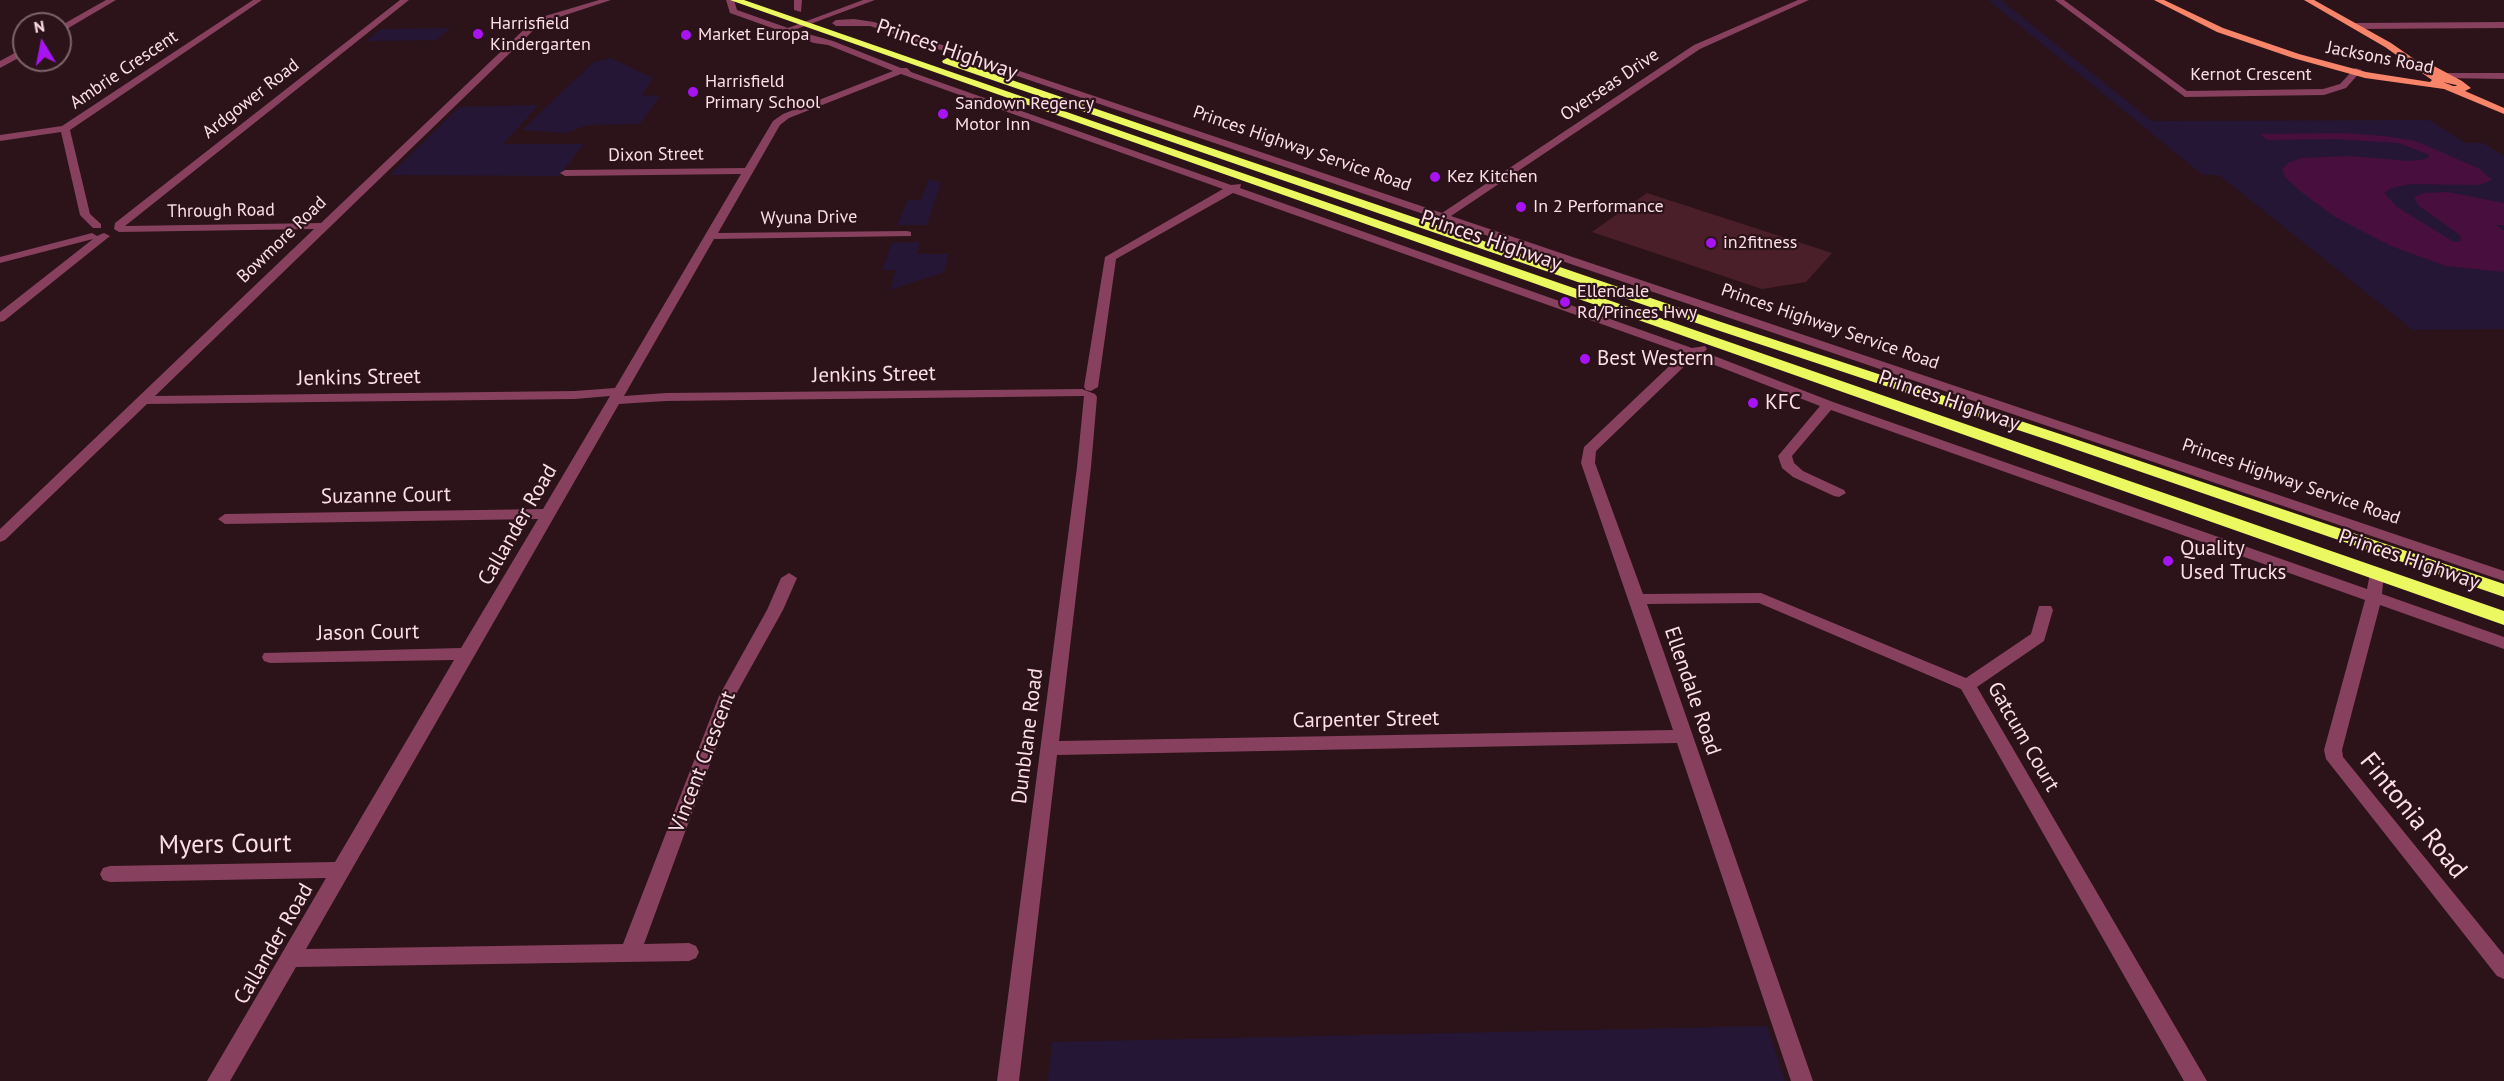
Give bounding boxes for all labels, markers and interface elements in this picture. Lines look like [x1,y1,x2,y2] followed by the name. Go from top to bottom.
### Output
[12,12,72,72] north arrow
[490,13,591,56] place label: Harrisfield Kindergarten
[873,14,1021,86] street label: Princes Highway
[32,15,46,37] text: N
[698,24,810,46] place label: Market Europa
[66,26,182,114] street label: Ambrie Crescent
[471,27,485,41] marker: Harrisfield Kindergarten
[679,28,693,42] marker: Market Europa
[2325,37,2435,79] street label: Jacksons Road
[1557,44,1663,126] street label: Overseas Drive
[198,55,304,143] street label: Ardgower Road
[2190,64,2312,86] street label: Kernot Crescent
[705,71,820,113] place label: Harrisfield Primary School
[686,85,700,99] marker: Harrisfield Primary School
[955,93,1094,136] place label: Sandown Regency Motor Inn
[1190,101,1414,197] street label: Princes Highway Service Road
[936,107,950,121] marker: Sandown Regency Motor Inn
[608,143,704,167] street label: Dixon Street
[1447,166,1538,188] place label: Kez Kitchen
[1428,170,1442,184] marker: Kez Kitchen
[233,192,331,288] street label: Bowmore Road
[1533,196,1664,218] place label: In 2 Performance
[167,199,275,223] street label: Through Road
[1514,200,1528,214] marker: In 2 Performance
[1417,205,1565,277] street label: Princes Highway
[761,206,857,230] street label: Wyuna Drive
[1723,232,1797,254] place label: in2fitness
[1704,236,1718,250] marker: in2fitness
[1718,279,1942,375] street label: Princes Highway Service Road
[1577,281,1697,324] place label: Ellendale Rd/Princes Hwy
[1558,295,1572,309] marker: Ellendale Rd/Princes Hwy
[1597,346,1714,372] place label: Best Western
[1578,352,1592,366] marker: Best Western
[812,361,936,389] street label: Jenkins Street
[297,364,421,392] street label: Jenkins Street
[1875,365,2023,437] street label: Princes Highway
[1765,390,1801,416] place label: KFC
[1746,396,1760,410] marker: KFC
[2179,434,2403,530] street label: Princes Highway Service Road
[473,460,563,590] street label: Callander Road
[321,482,451,510] street label: Suzanne Court
[2335,524,2483,596] street label: Princes Highway
[2180,536,2286,586] place label: Quality Used Trucks
[2161,554,2175,568] marker: Quality Used Trucks
[317,620,419,646] street label: Jason Court
[1658,623,1726,759] street label: Ellendale Road
[1007,667,1049,805] street label: Dunblane Road
[1982,678,2064,796] street label: Gatcum Court
[664,688,742,836] street label: Vincent Crescent
[1292,706,1440,734] street label: Carpenter Street
[2353,747,2473,885] street label: Fintonia Road
[158,828,292,862] street label: Myers Court
[229,879,319,1009] street label: Callander Road

